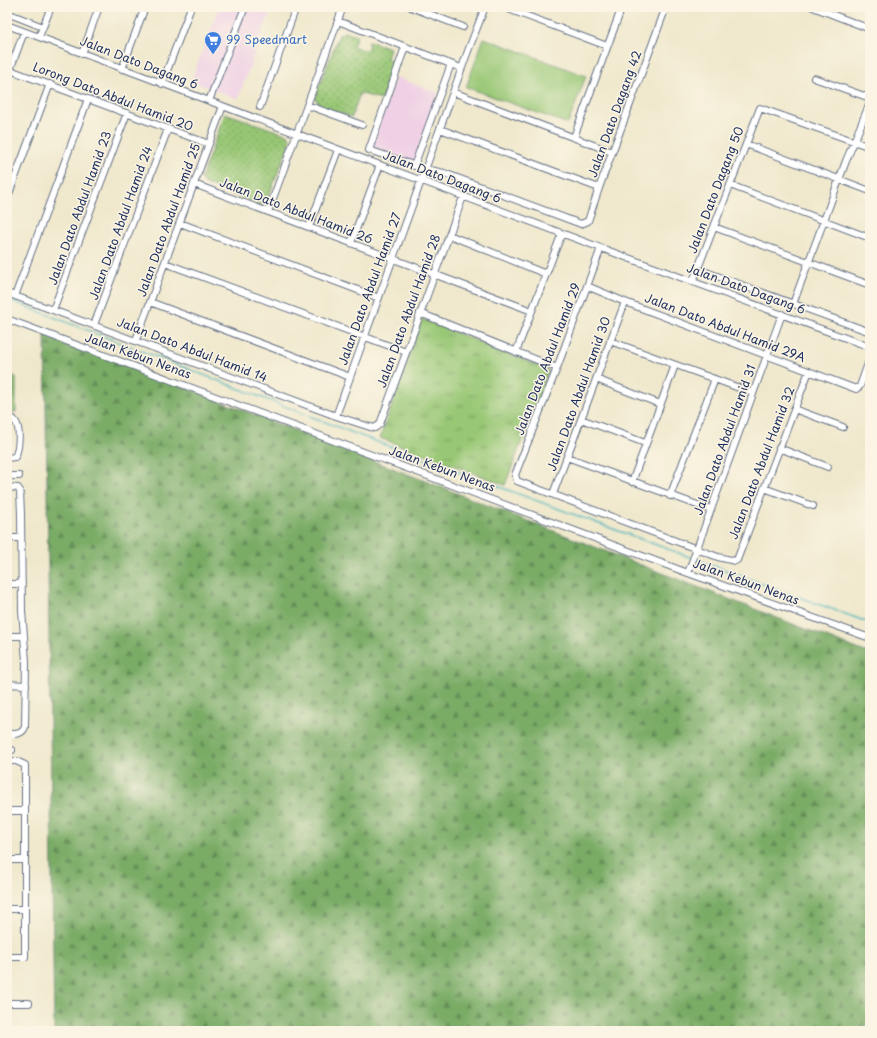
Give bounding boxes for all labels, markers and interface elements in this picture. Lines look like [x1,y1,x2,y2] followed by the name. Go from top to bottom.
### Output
[203,30,223,55] supermarket icon: 99 Speedmart
[226,30,307,48] place label: 99 Speedmart
[78,31,201,93] street label: Jalan Dato Dagang 6
[583,48,645,180] street label: Jalan Dato Dagang 42
[31,57,196,135] street label: Lorong Dato Abdul Hamid 20
[683,123,748,256] street label: Jalan Dato Dagang 50
[43,128,115,287] street label: Jalan Dato Abdul Hamid 23
[132,140,204,299] street label: Jalan Dato Abdul Hamid 25
[84,143,156,302] street label: Jalan Dato Abdul Hamid 24
[381,145,504,207] street label: Jalan Dato Dagang 6
[217,173,376,248] street label: Jalan Dato Abdul Hamid 26
[333,210,405,367] street label: Jalan Dato Abdul Hamid 27
[372,231,444,390] street label: Jalan Dato Abdul Hamid 28
[684,258,808,318] street label: Jalan Dato Dagang 6
[510,280,584,437] street label: Jalan Dato Abdul Hamid 29
[642,288,808,366] street label: Jalan Dato Abdul Hamid 29A
[115,312,270,386] street label: Jalan Dato Abdul Hamid 14
[542,314,614,473] street label: Jalan Dato Abdul Hamid 30
[83,327,194,383] street label: Jalan Kebun Nenas
[688,362,760,517] street label: Jalan Dato Abdul Hamid 31
[724,384,799,542] street label: Jalan Dato Abdul Hamid 32
[387,440,498,496] street label: Jalan Kebun Nenas
[691,553,802,609] street label: Jalan Kebun Nenas

